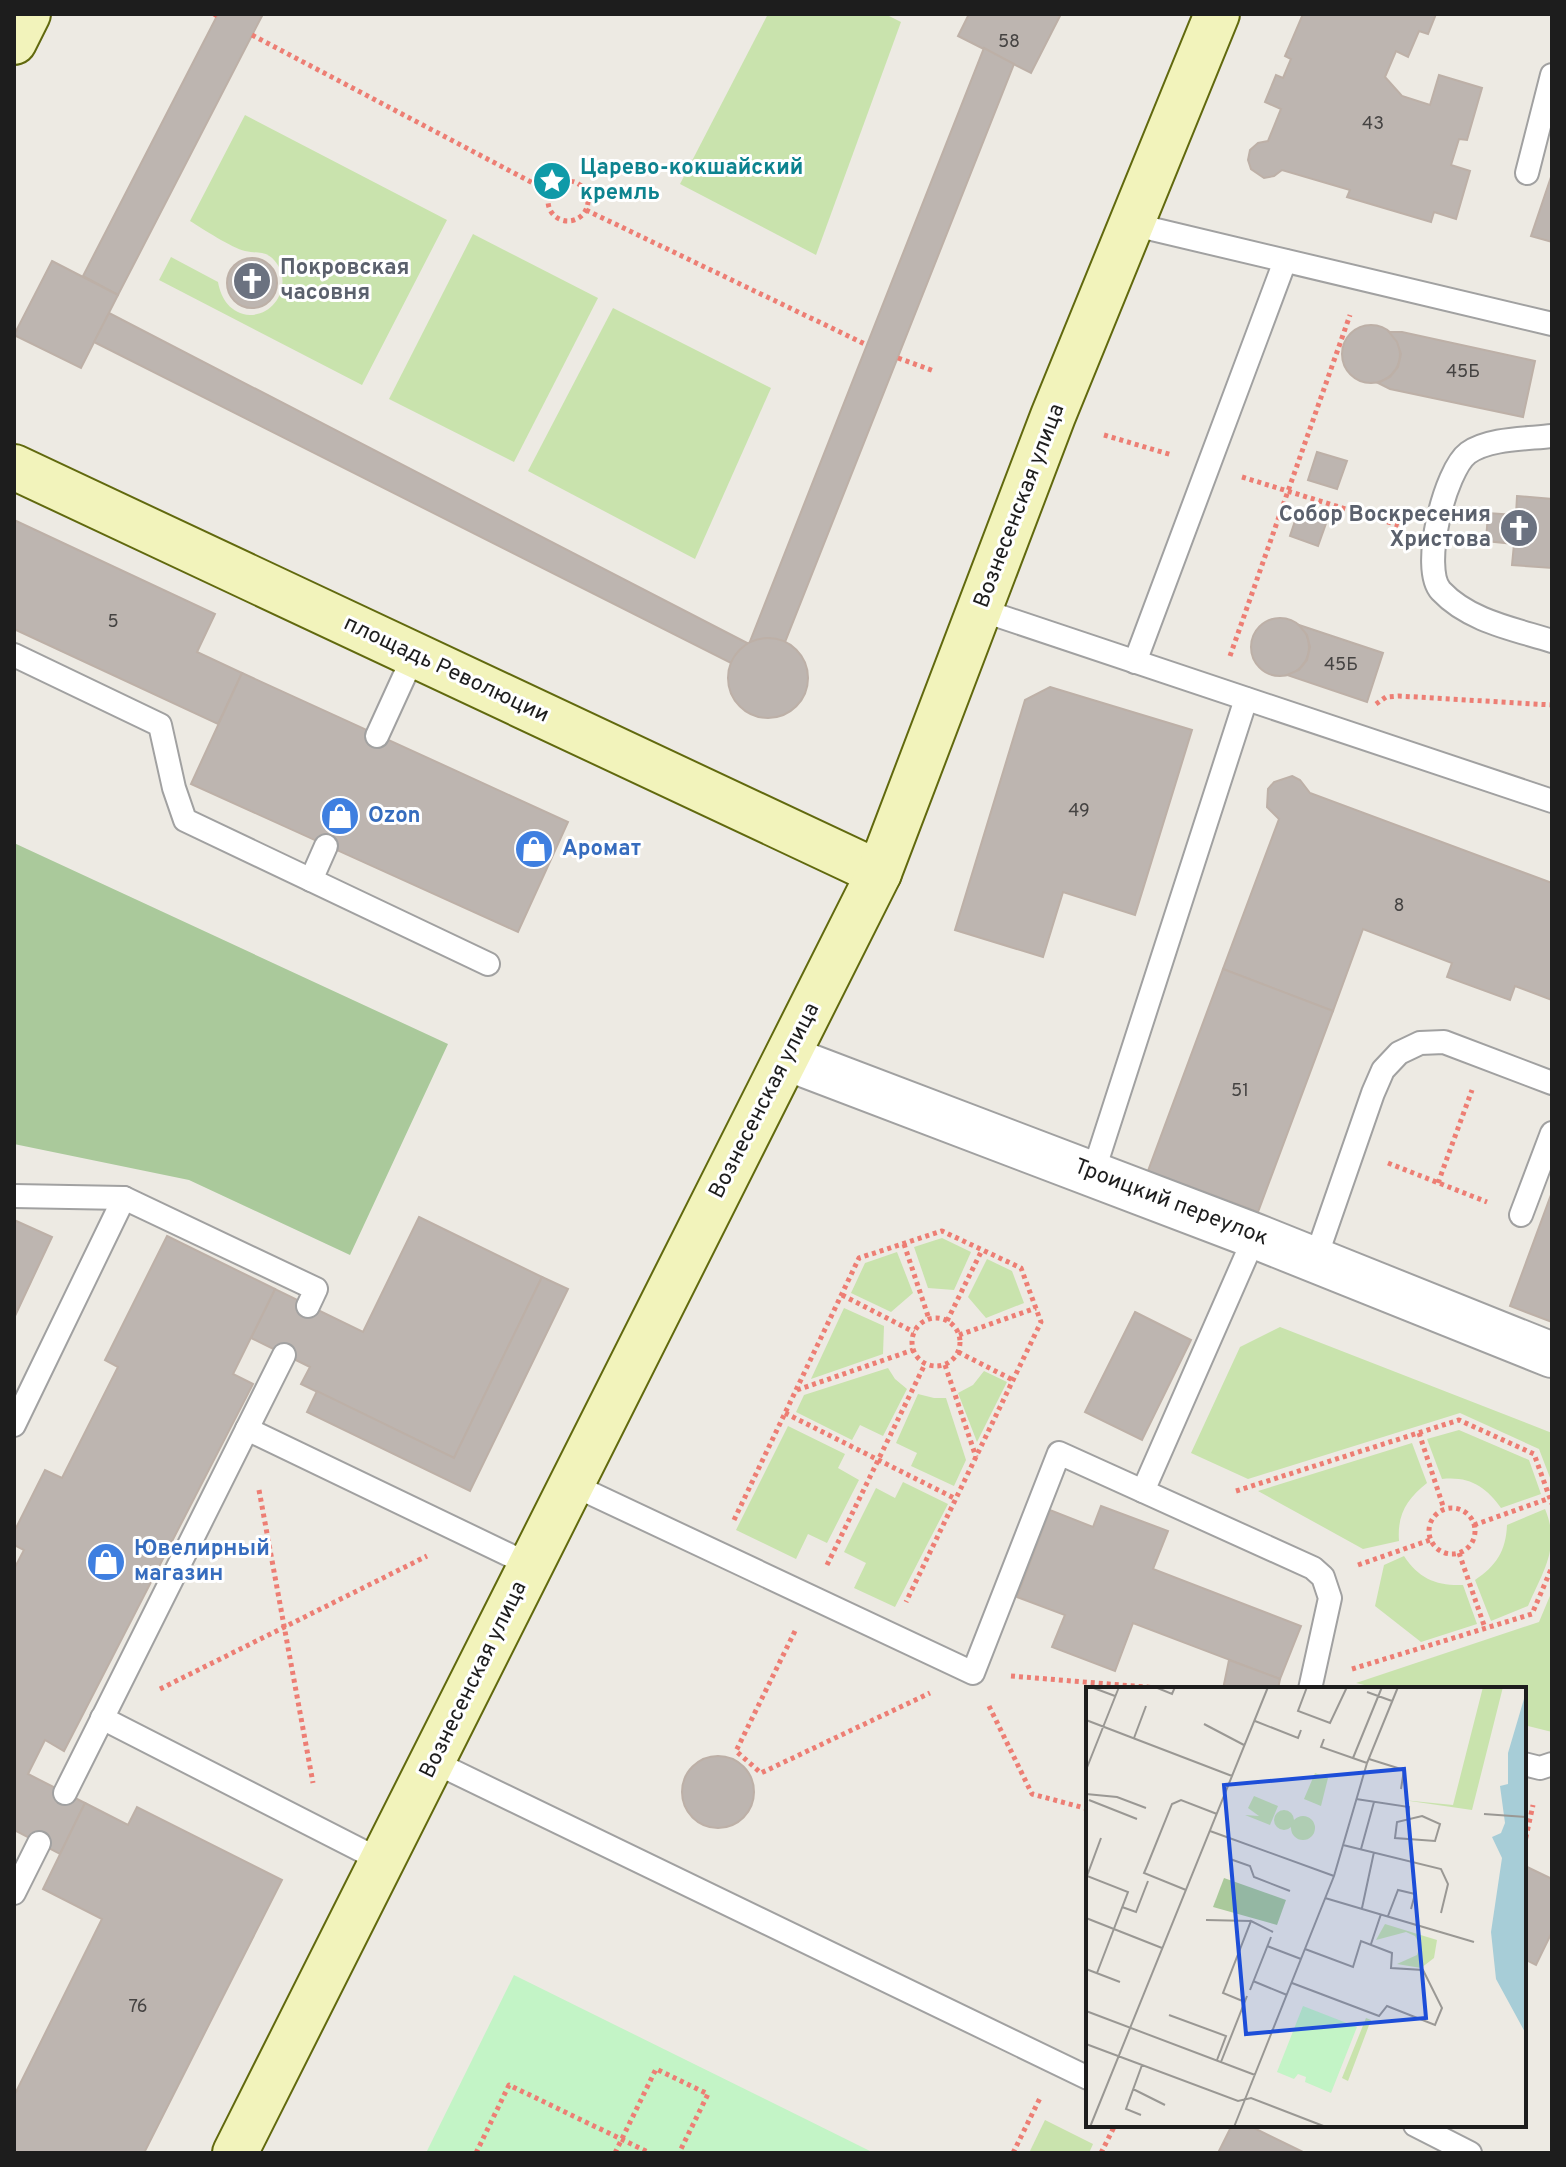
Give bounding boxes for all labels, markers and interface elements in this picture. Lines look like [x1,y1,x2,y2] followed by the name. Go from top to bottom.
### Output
[998,31,1020,54] house number: 58
[1362,113,1384,136] house number: 43
[580,155,803,207] place label: Царево-кокшайский кремль
[531,160,573,202] place icon: Царево-кокшайский кремль
[280,255,409,307] place label: Покровская часовня
[231,260,273,302] church icon: Покровская часовня
[1446,361,1480,384] house number: 45Б
[969,400,1071,612] street label: Вознесенская улица
[1279,502,1491,554] place label: Собор Воскресения Христова
[1498,507,1540,549] church icon: Собор Воскресения Христова
[107,611,119,634] house number: 5
[339,611,553,729] street label: площадь Революции
[1324,654,1358,677] house number: 45Б
[319,795,361,837] shop icon: Ozon
[1068,800,1090,823] house number: 49
[368,803,421,830] place label: Ozon
[513,828,555,870] shop icon: Аромат
[562,836,641,863] place label: Аромат
[1394,895,1405,918] house number: 8
[704,999,826,1203] street label: Вознесенская улица
[1231,1080,1249,1103] house number: 51
[1070,1154,1272,1252] street label: Троицкий переулок
[134,1536,270,1588] place label: Ювелирный магазин
[85,1541,127,1583] shop icon: Ювелирный магазин
[414,1577,534,1783] street label: Вознесенская улица
[1086,1687,1526,2127] inset map
[128,1996,148,2019] house number: 76

